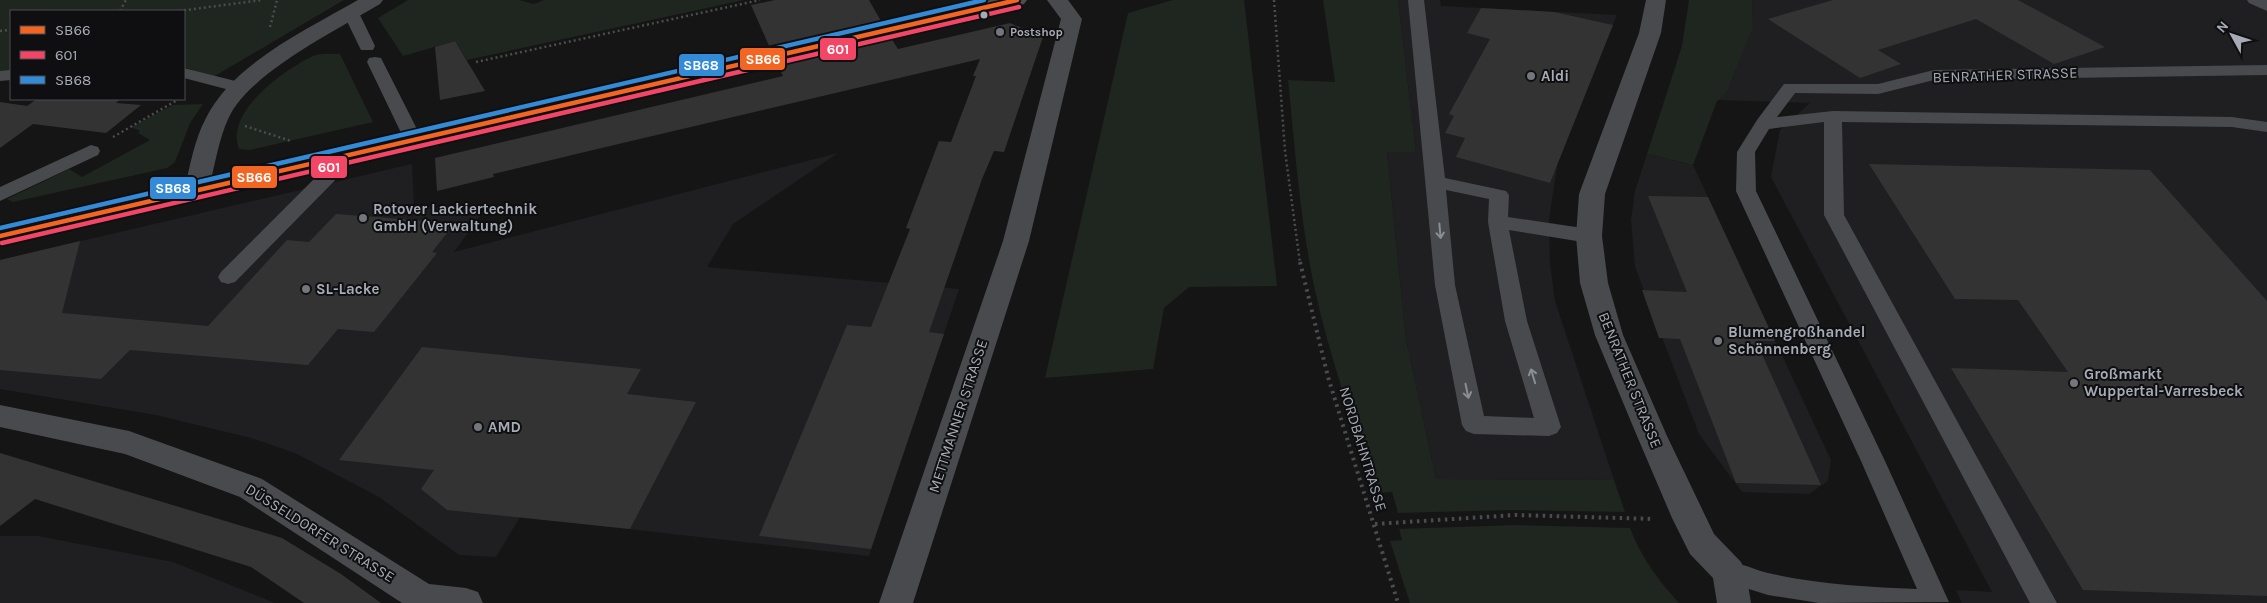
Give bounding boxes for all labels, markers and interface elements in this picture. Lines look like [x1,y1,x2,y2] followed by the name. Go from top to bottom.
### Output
[10,10,185,100] legend
[979,10,989,20] unlabelled marker
[2207,10,2257,60] north arrow
[2213,18,2232,36] text: N
[55,21,91,39] text: SB66
[1010,25,1063,39] place label: Postshop
[994,26,1006,38] marker: Postshop
[819,37,857,61] line badge: 601
[827,41,849,58] text: 601
[55,46,77,64] text: 601
[739,47,786,71] line badge: SB66
[746,51,781,68] text: SB66
[678,53,725,77] line badge: SB68
[683,57,719,74] text: SB68
[1932,63,2078,87] street label: BENRATHER STRASSE
[1541,67,1569,85] place label: Aldi
[1525,70,1537,82] marker: Aldi
[55,71,91,89] text: SB68
[310,155,348,179] line badge: 601
[318,159,340,176] text: 601
[231,165,278,189] line badge: SB66
[237,169,272,186] text: SB66
[149,176,197,200] line badge: SB68
[155,180,191,197] text: SB68
[373,200,537,235] place label: Rotover Lackiertechnik GmbH (Verwaltung)
[357,212,369,224] marker: Rotover Lackiertechnik GmbH (Verwaltung)
[1435,222,1445,238] one-way arrow
[316,280,380,298] place label: SL-Lacke
[300,283,312,295] marker: SL-Lacke
[1595,309,1665,451] street label: BENRATHER STRASSE
[1728,323,1865,358] place label: Blumengroßhandel Schönnenberg
[1712,335,1724,347] marker: Blumengroßhandel Schönnenberg
[925,337,991,495] street label: METTMANNER STRASSE
[2084,365,2243,400] place label: Großmarkt Wuppertal-Varresbeck
[1527,368,1537,384] one-way arrow
[2068,377,2080,389] marker: Großmarkt Wuppertal-Varresbeck
[1463,382,1472,398] one-way arrow
[1336,385,1390,513] street label: NORDBAHNTRASSE
[488,418,521,436] place label: AMD
[472,421,484,433] marker: AMD
[242,480,398,586] street label: DÜSSELDORFER STRASSE

